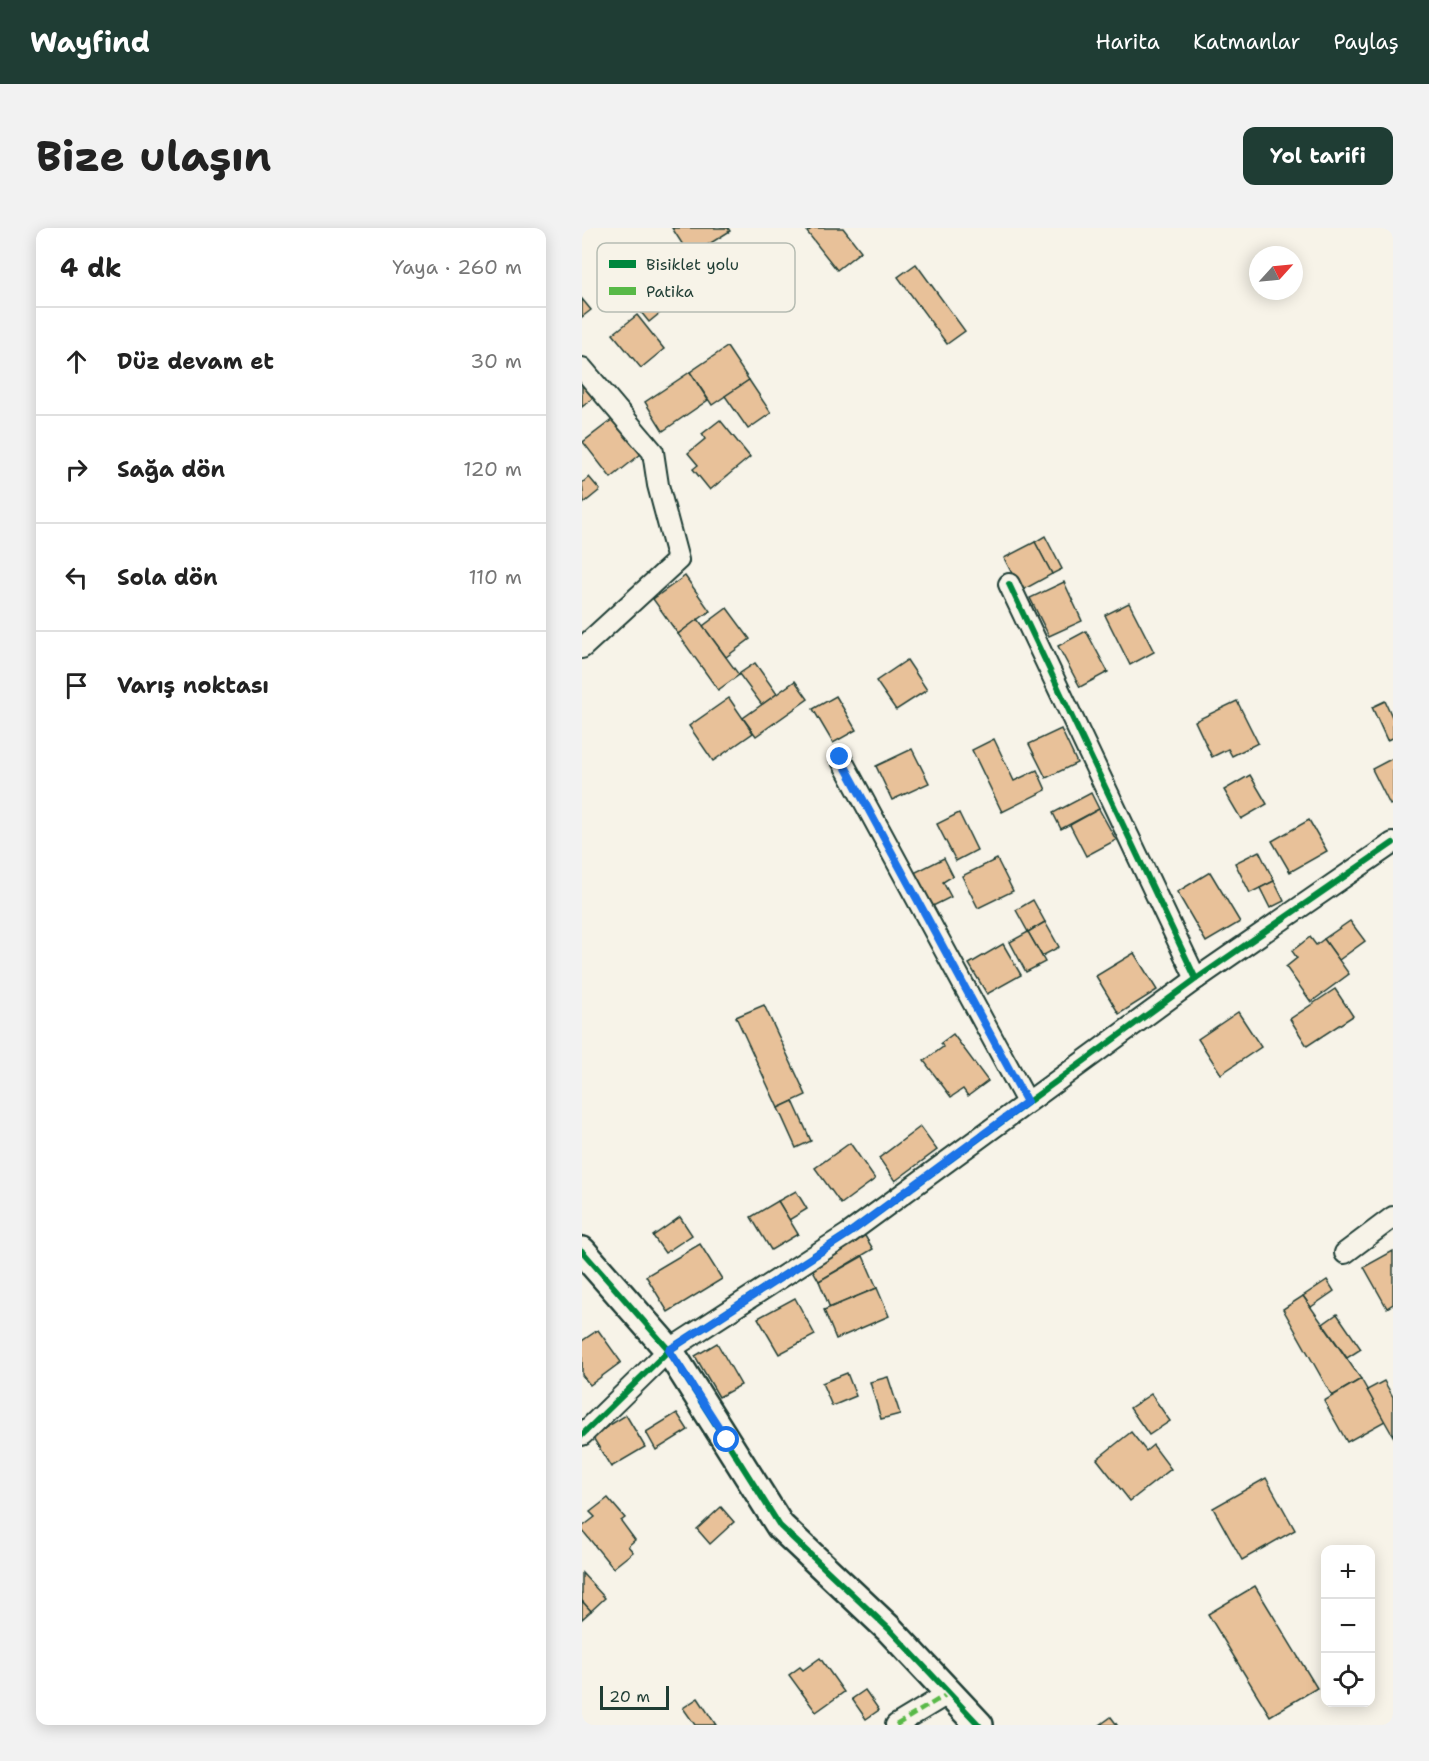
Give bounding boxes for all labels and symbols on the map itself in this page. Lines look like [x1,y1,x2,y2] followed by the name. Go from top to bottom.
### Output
[597,243,795,312] legend
[1249,246,1303,300] north arrow
[646,254,739,275] text: Bisiklet yolu
[646,281,694,302] text: Patika
[826,743,852,769] route end
[713,1426,739,1452] route start
[600,1683,669,1710] scale bar

